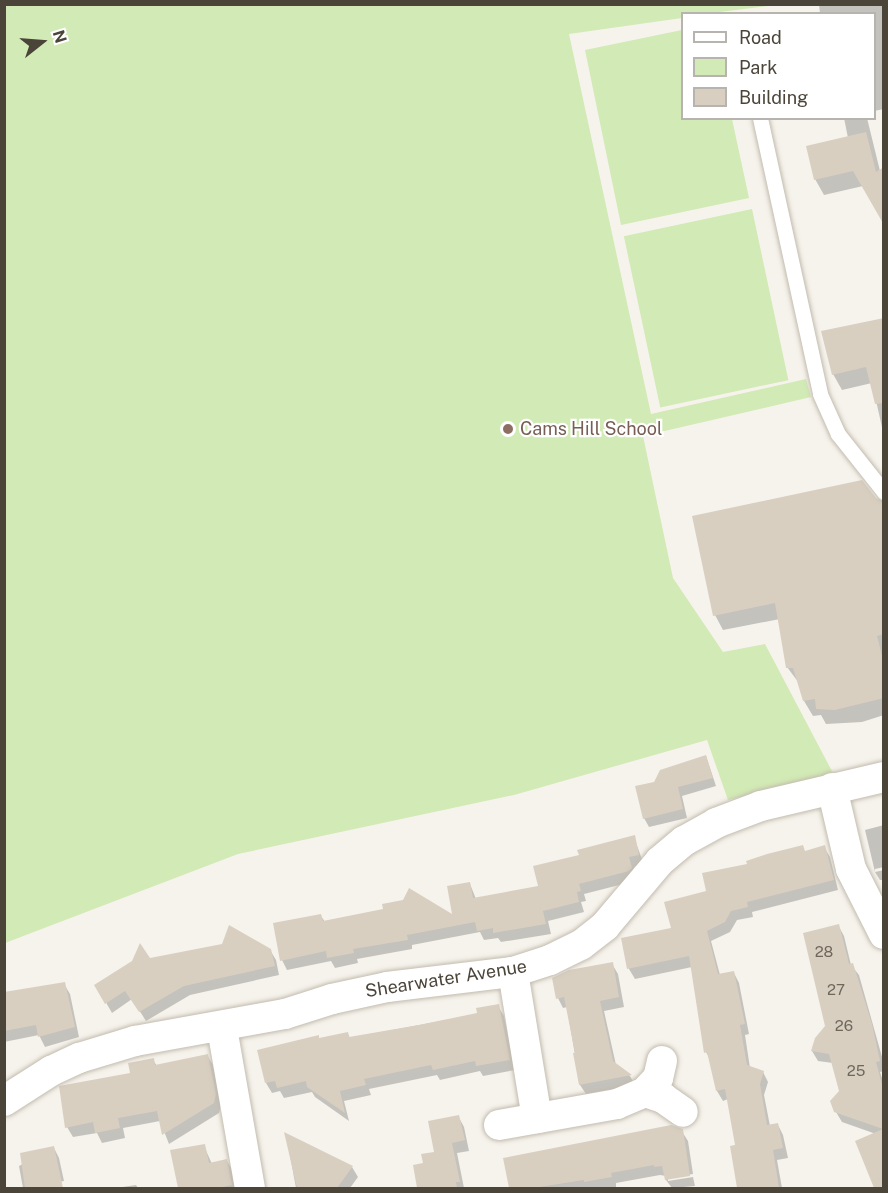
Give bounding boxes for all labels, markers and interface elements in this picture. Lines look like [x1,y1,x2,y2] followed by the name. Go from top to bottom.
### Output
[12,12,72,72] north arrow
[681,12,876,120] legend
[739,27,782,48] text: Road
[49,28,71,45] text: N
[739,57,777,78] text: Park
[739,87,808,108] text: Building
[520,418,662,440] place label: Cams Hill School
[501,422,515,436] marker: Cams Hill School
[815,943,833,961] house number: 28
[364,956,528,1002] street label: Shearwater Avenue
[827,981,845,999] house number: 27
[835,1017,853,1035] house number: 26
[847,1062,865,1080] house number: 25

